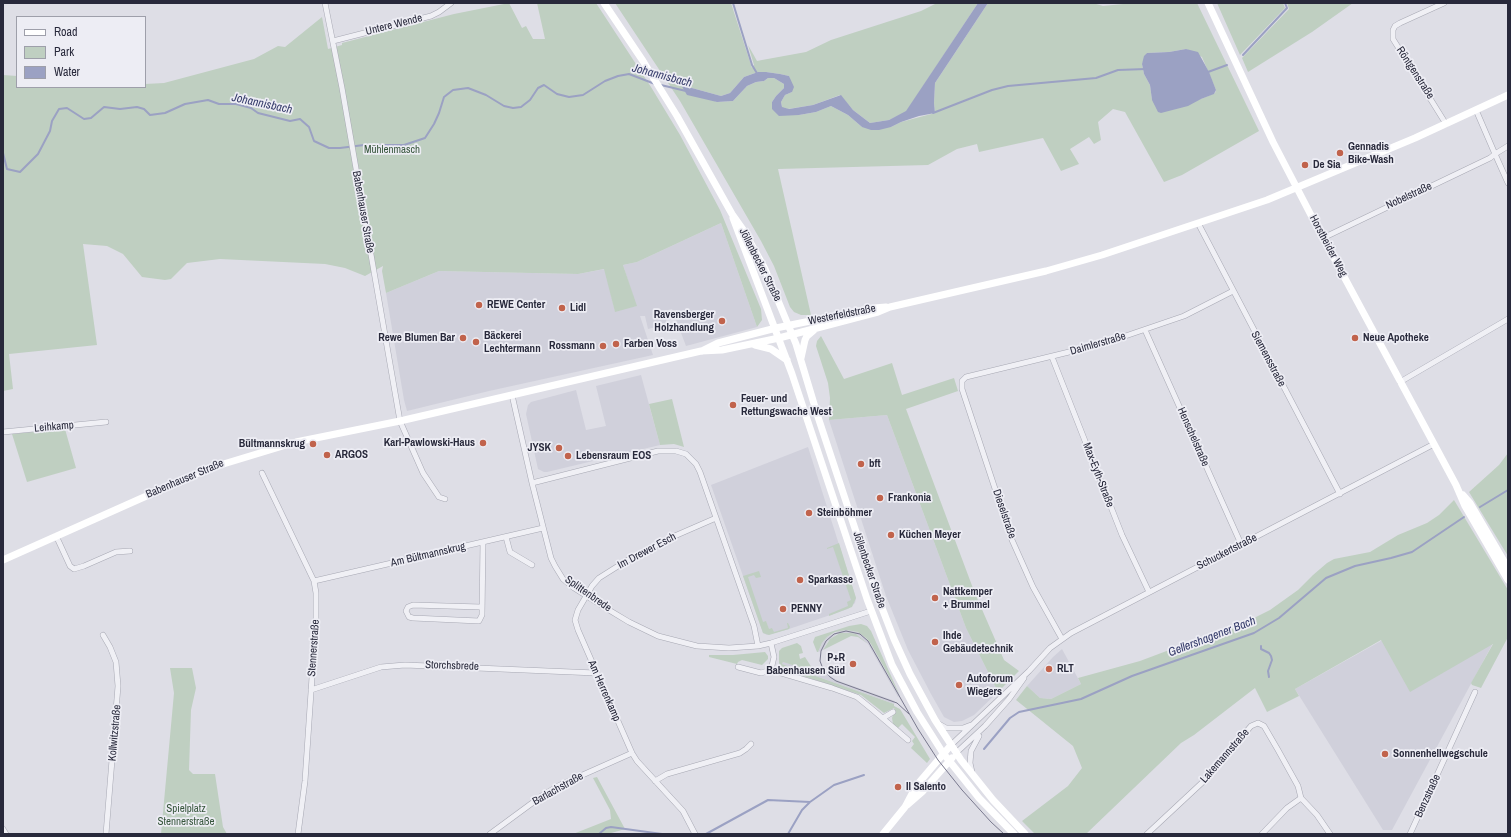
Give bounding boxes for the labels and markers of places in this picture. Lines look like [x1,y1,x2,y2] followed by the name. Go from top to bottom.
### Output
[1348,140,1394,166] place label: Gennadis Bike-Wash
[1335,148,1345,158] marker: Gennadis Bike-Wash
[1313,158,1341,172] place label: De Sia
[1300,160,1310,170] marker: De Sia
[487,298,545,312] place label: REWE Center
[474,300,484,310] marker: REWE Center
[570,301,586,315] place label: Lidl
[557,303,567,313] marker: Lidl
[654,308,714,334] place label: Ravensberger Holzhandlung
[717,316,727,326] marker: Ravensberger Holzhandlung
[484,329,541,355] place label: Bäckerei Lechtermann
[378,331,455,345] place label: Rewe Blumen Bar
[1363,331,1429,345] place label: Neue Apotheke
[458,333,468,343] marker: Rewe Blumen Bar
[1350,333,1360,343] marker: Neue Apotheke
[471,337,481,347] marker: Bäckerei Lechtermann
[624,337,677,351] place label: Farben Voss
[549,339,595,353] place label: Rossmann
[611,339,621,349] marker: Farben Voss
[598,341,608,351] marker: Rossmann
[741,392,832,418] place label: Feuer- und Rettungswache West
[728,400,738,410] marker: Feuer- und Rettungswache West
[384,436,475,450] place label: Karl-Pawlowski-Haus
[239,437,305,451] place label: Bültmannskrug
[478,438,488,448] marker: Karl-Pawlowski-Haus
[308,439,318,449] marker: Bültmannskrug
[527,441,551,455] place label: JYSK
[554,443,564,453] marker: JYSK
[335,448,368,462] place label: ARGOS
[576,449,651,463] place label: Lebensraum EOS
[322,450,332,460] marker: ARGOS
[563,451,573,461] marker: Lebensraum EOS
[869,457,881,471] place label: bft
[856,459,866,469] marker: bft
[888,491,931,505] place label: Frankonia
[875,493,885,503] marker: Frankonia
[817,506,872,520] place label: Steinböhmer
[804,508,814,518] marker: Steinböhmer
[899,528,961,542] place label: Küchen Meyer
[886,530,896,540] marker: Küchen Meyer
[808,573,853,587] place label: Sparkasse
[795,575,805,585] marker: Sparkasse
[943,585,993,611] place label: Nattkemper + Brummel
[930,593,940,603] marker: Nattkemper + Brummel
[791,602,822,616] place label: PENNY
[778,604,788,614] marker: PENNY
[943,629,1013,655] place label: Ihde Gebäudetechnik
[930,637,940,647] marker: Ihde Gebäudetechnik
[766,651,845,677] place label: P+R Babenhausen Süd
[848,659,858,669] marker: P+R Babenhausen Süd
[1057,662,1074,676] place label: RLT
[1044,664,1054,674] marker: RLT
[967,672,1013,698] place label: Autoforum Wiegers
[954,680,964,690] marker: Autoforum Wiegers
[1393,747,1488,761] place label: Sonnenhellwegschule
[1380,749,1390,759] marker: Sonnenhellwegschule
[906,780,946,794] place label: Il Salento
[893,782,903,792] marker: Il Salento

